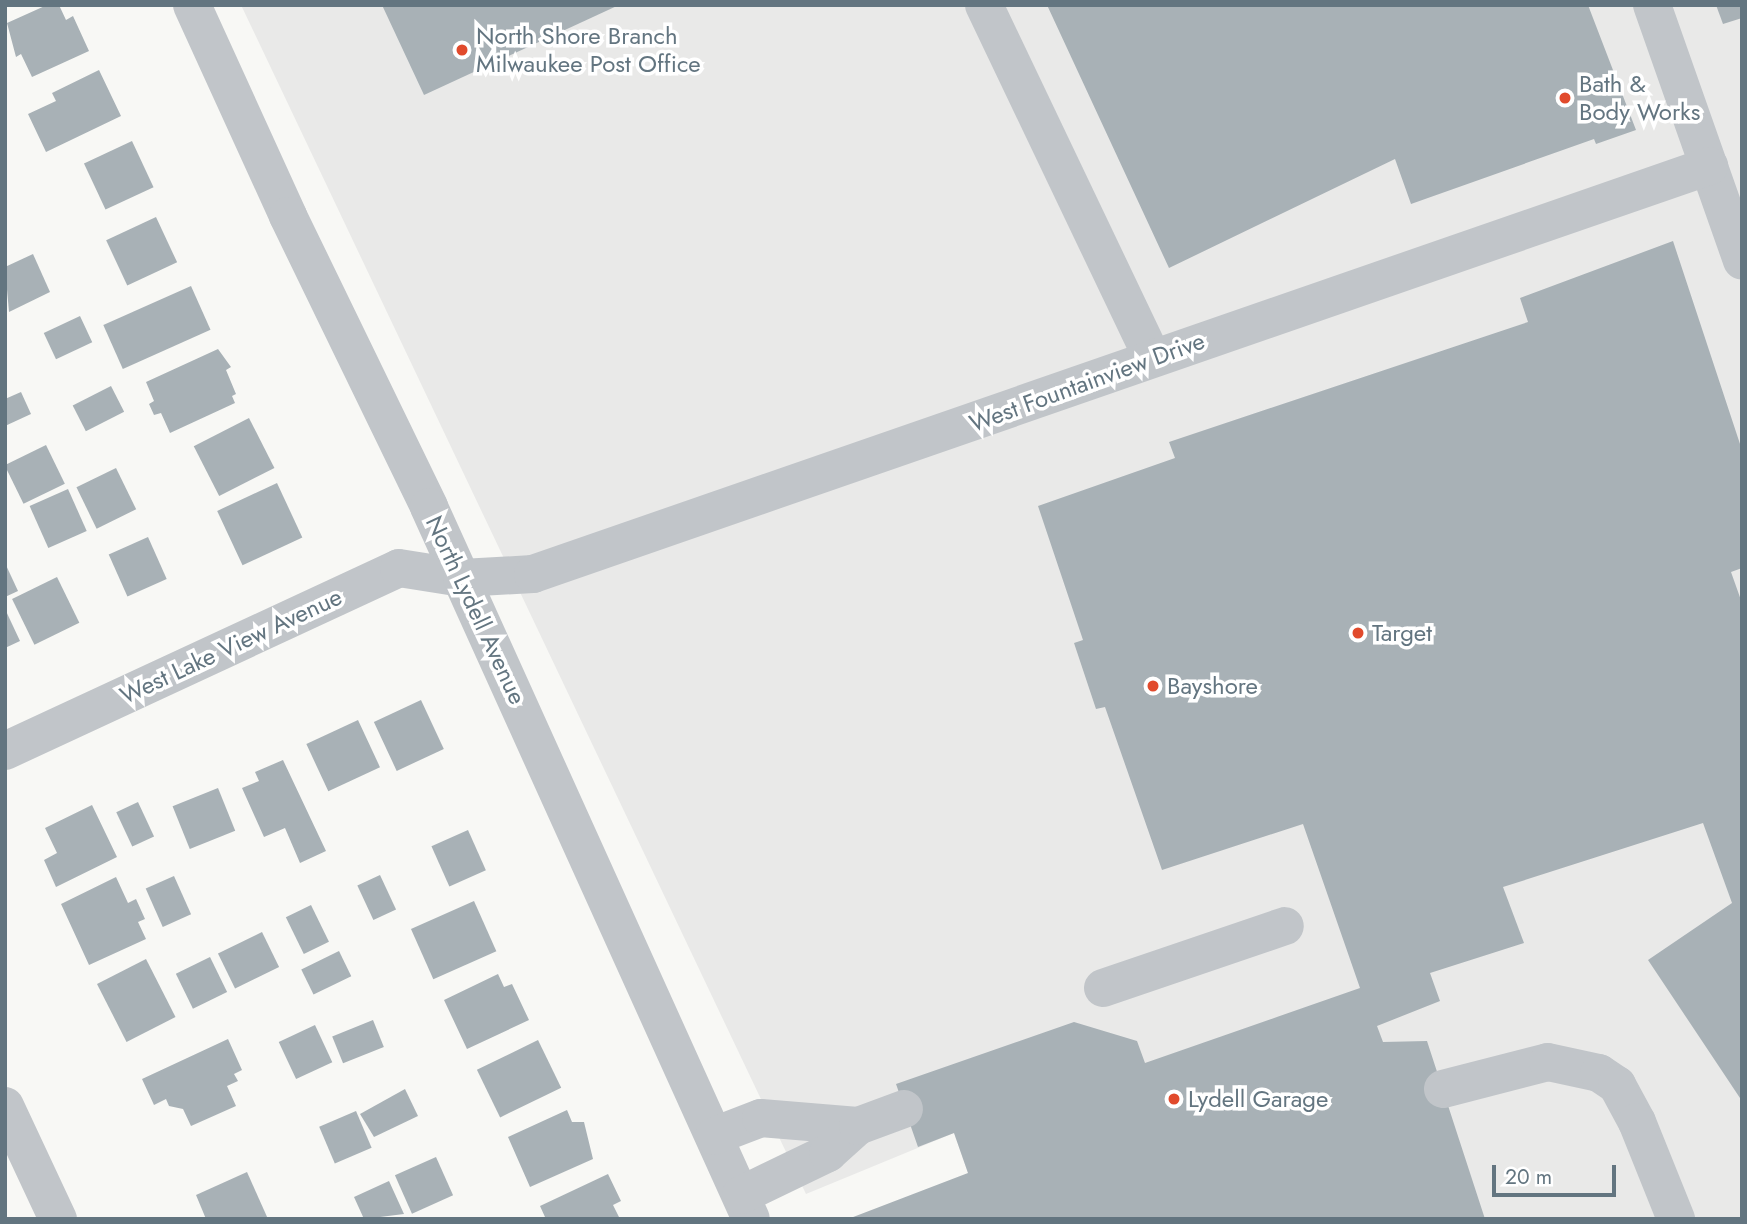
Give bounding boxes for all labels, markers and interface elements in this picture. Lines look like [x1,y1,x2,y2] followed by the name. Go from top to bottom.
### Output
[476,22,701,78] place label: North Shore Branch Milwaukee Post Office
[454,42,470,58] marker: North Shore Branch Milwaukee Post Office
[1579,70,1700,126] place label: Bath & Body Works
[1557,90,1573,106] marker: Bath & Body Works
[966,326,1208,438] street label: West Fountainview Drive
[420,511,532,709] street label: North Lydell Avenue
[116,582,346,710] street label: West Lake View Avenue
[1372,619,1432,647] place label: Target
[1350,625,1366,641] marker: Target
[1167,672,1258,700] place label: Bayshore
[1145,678,1161,694] marker: Bayshore
[1188,1085,1328,1113] place label: Lydell Garage
[1166,1091,1182,1107] marker: Lydell Garage
[1495,1150,1619,1194] scale bar
[1505,1162,1552,1192] text: 20 m

